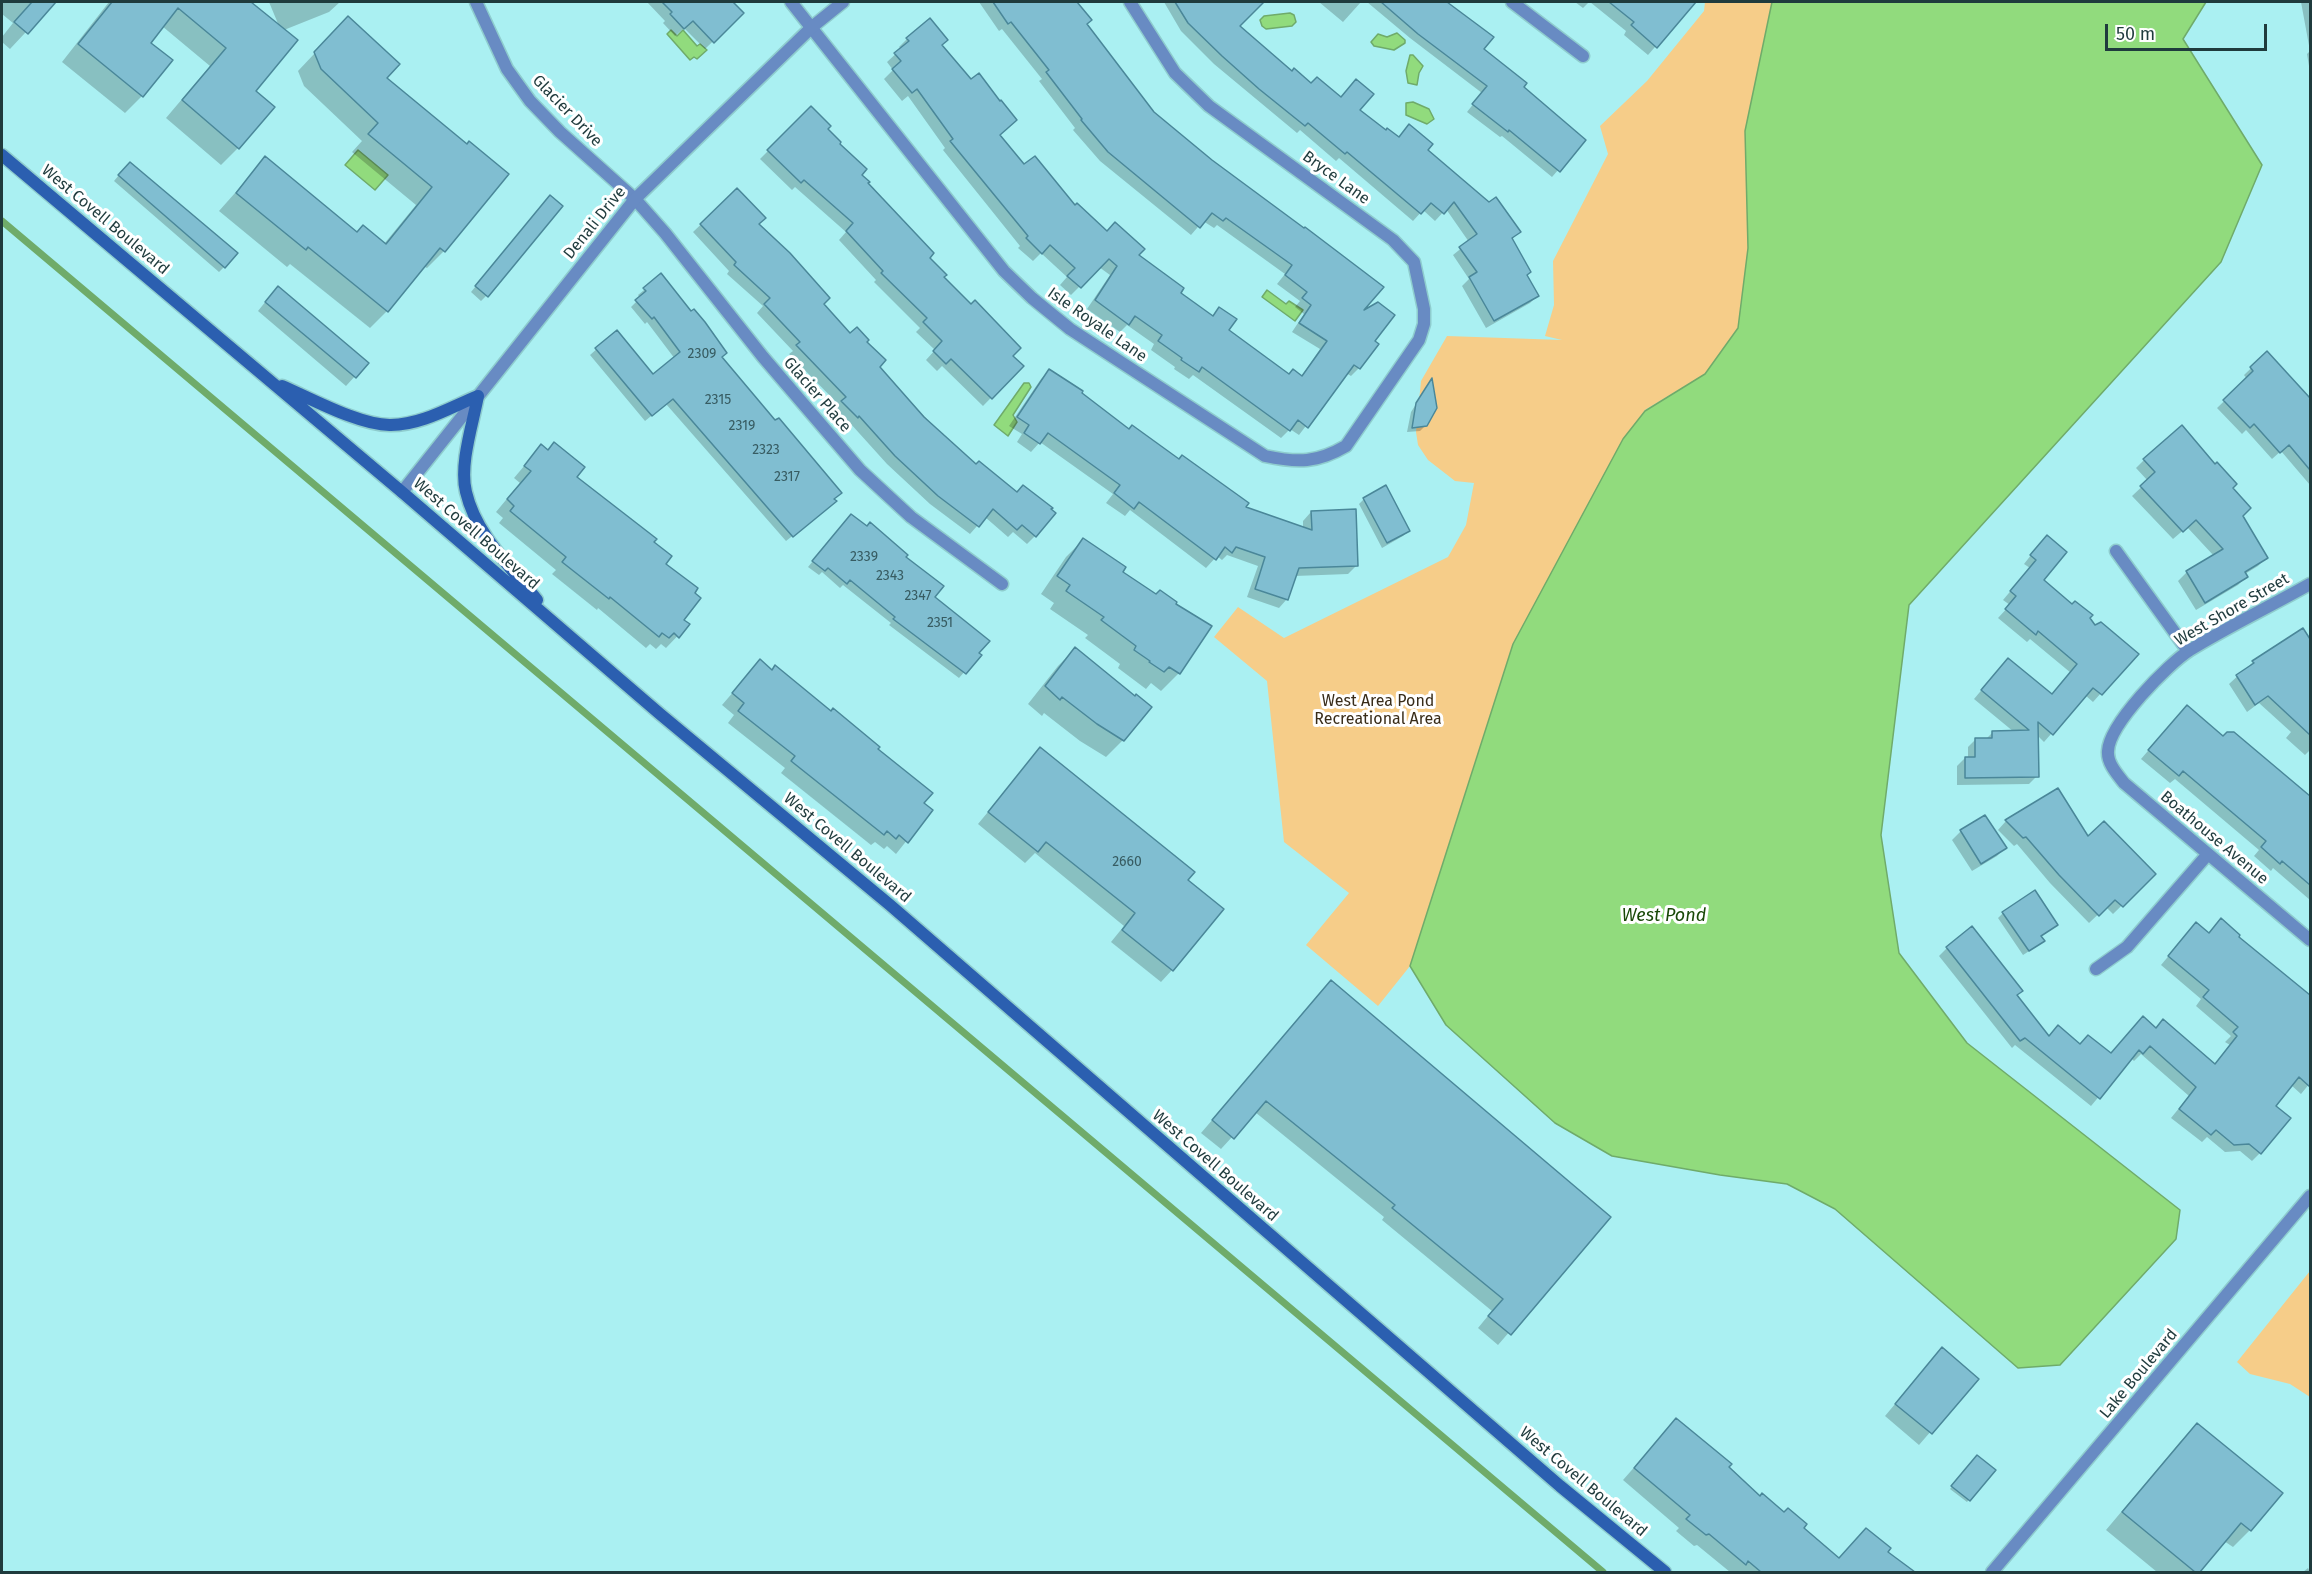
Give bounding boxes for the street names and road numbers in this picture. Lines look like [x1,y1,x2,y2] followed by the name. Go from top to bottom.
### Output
[528,71,606,151] street label: Glacier Drive
[1299,147,1373,209] street label: Bryce Lane
[37,161,173,279] street label: West Covell Boulevard
[560,183,630,263] street label: Denali Drive
[1044,284,1150,366] street label: Isle Royale Lane
[779,354,855,436] street label: Glacier Place
[409,474,543,594] street label: West Covell Boulevard
[2171,569,2293,651] street label: West Shore Street
[2156,787,2272,889] street label: Boathouse Avenue
[779,789,915,907] street label: West Covell Boulevard
[1148,1106,1282,1226] street label: West Covell Boulevard
[2096,1325,2182,1423] street label: Lake Boulevard
[1515,1423,1651,1541] street label: West Covell Boulevard

